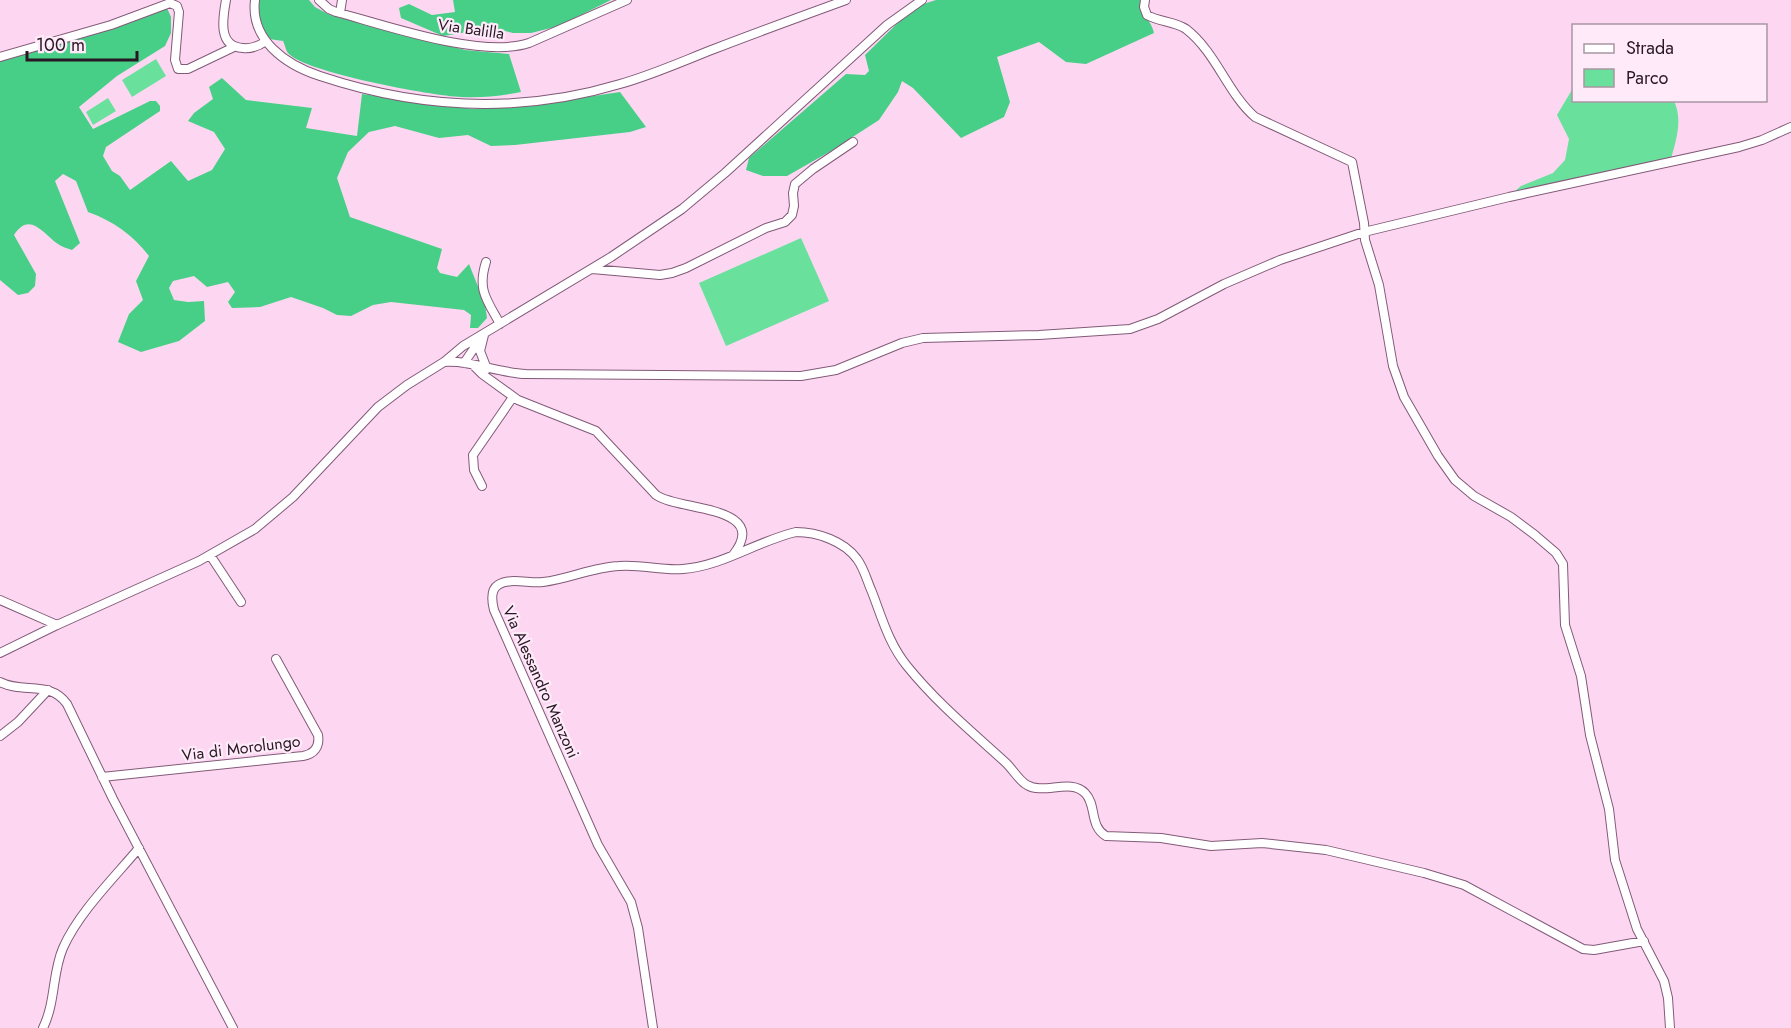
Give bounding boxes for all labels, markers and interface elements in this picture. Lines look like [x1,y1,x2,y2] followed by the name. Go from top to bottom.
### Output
[436,13,506,45] street label: Via Balilla
[27,24,136,62] scale bar
[1572,24,1767,102] legend
[36,32,85,58] text: 100 m
[1626,35,1674,61] text: Strada
[1626,65,1668,91] text: Parco
[497,602,585,762] street label: Via Alessandro Manzoni
[180,729,302,767] street label: Via di Morolungo

